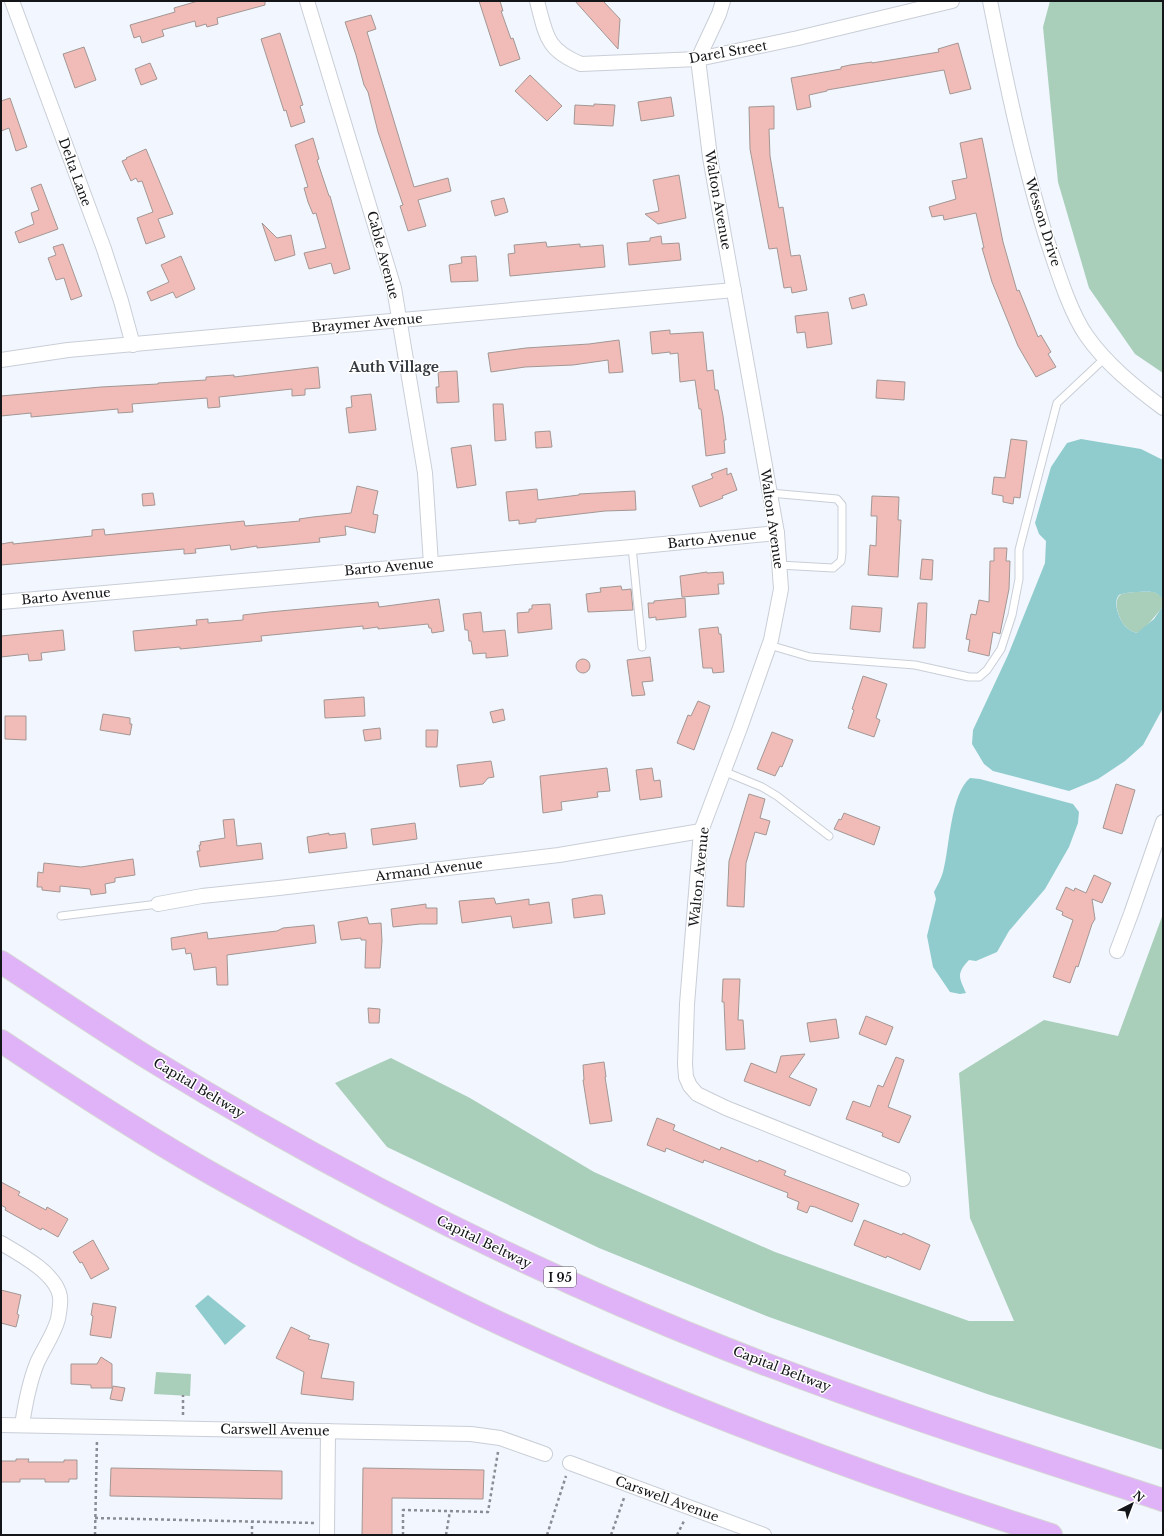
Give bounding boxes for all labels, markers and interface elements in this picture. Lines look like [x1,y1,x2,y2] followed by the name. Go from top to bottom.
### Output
[688,37,769,67] street label: Darel Street
[55,135,95,209] street label: Delta Lane
[701,148,735,251] street label: Walton Avenue
[1021,175,1065,268] street label: Wesson Drive
[363,209,403,301] street label: Cable Avenue
[311,310,423,336] street label: Braymer Avenue
[348,358,439,376] district label: Auth Village
[756,467,787,570] street label: Walton Avenue
[667,526,757,552] street label: Barto Avenue
[344,555,434,579] street label: Barto Avenue
[21,584,111,608] street label: Barto Avenue
[685,826,713,929] street label: Walton Avenue
[373,855,484,885] street label: Armand Avenue
[150,1054,248,1122] street label: Capital Beltway
[434,1212,535,1273] street label: Capital Beltway
[544,1267,576,1287] road number: I 95
[731,1342,834,1396] street label: Capital Beltway
[220,1421,330,1439] street label: Carswell Avenue
[613,1472,721,1526] street label: Carswell Avenue
[1112,1484,1152,1524] north arrow
[1130,1488,1148,1506] text: N

